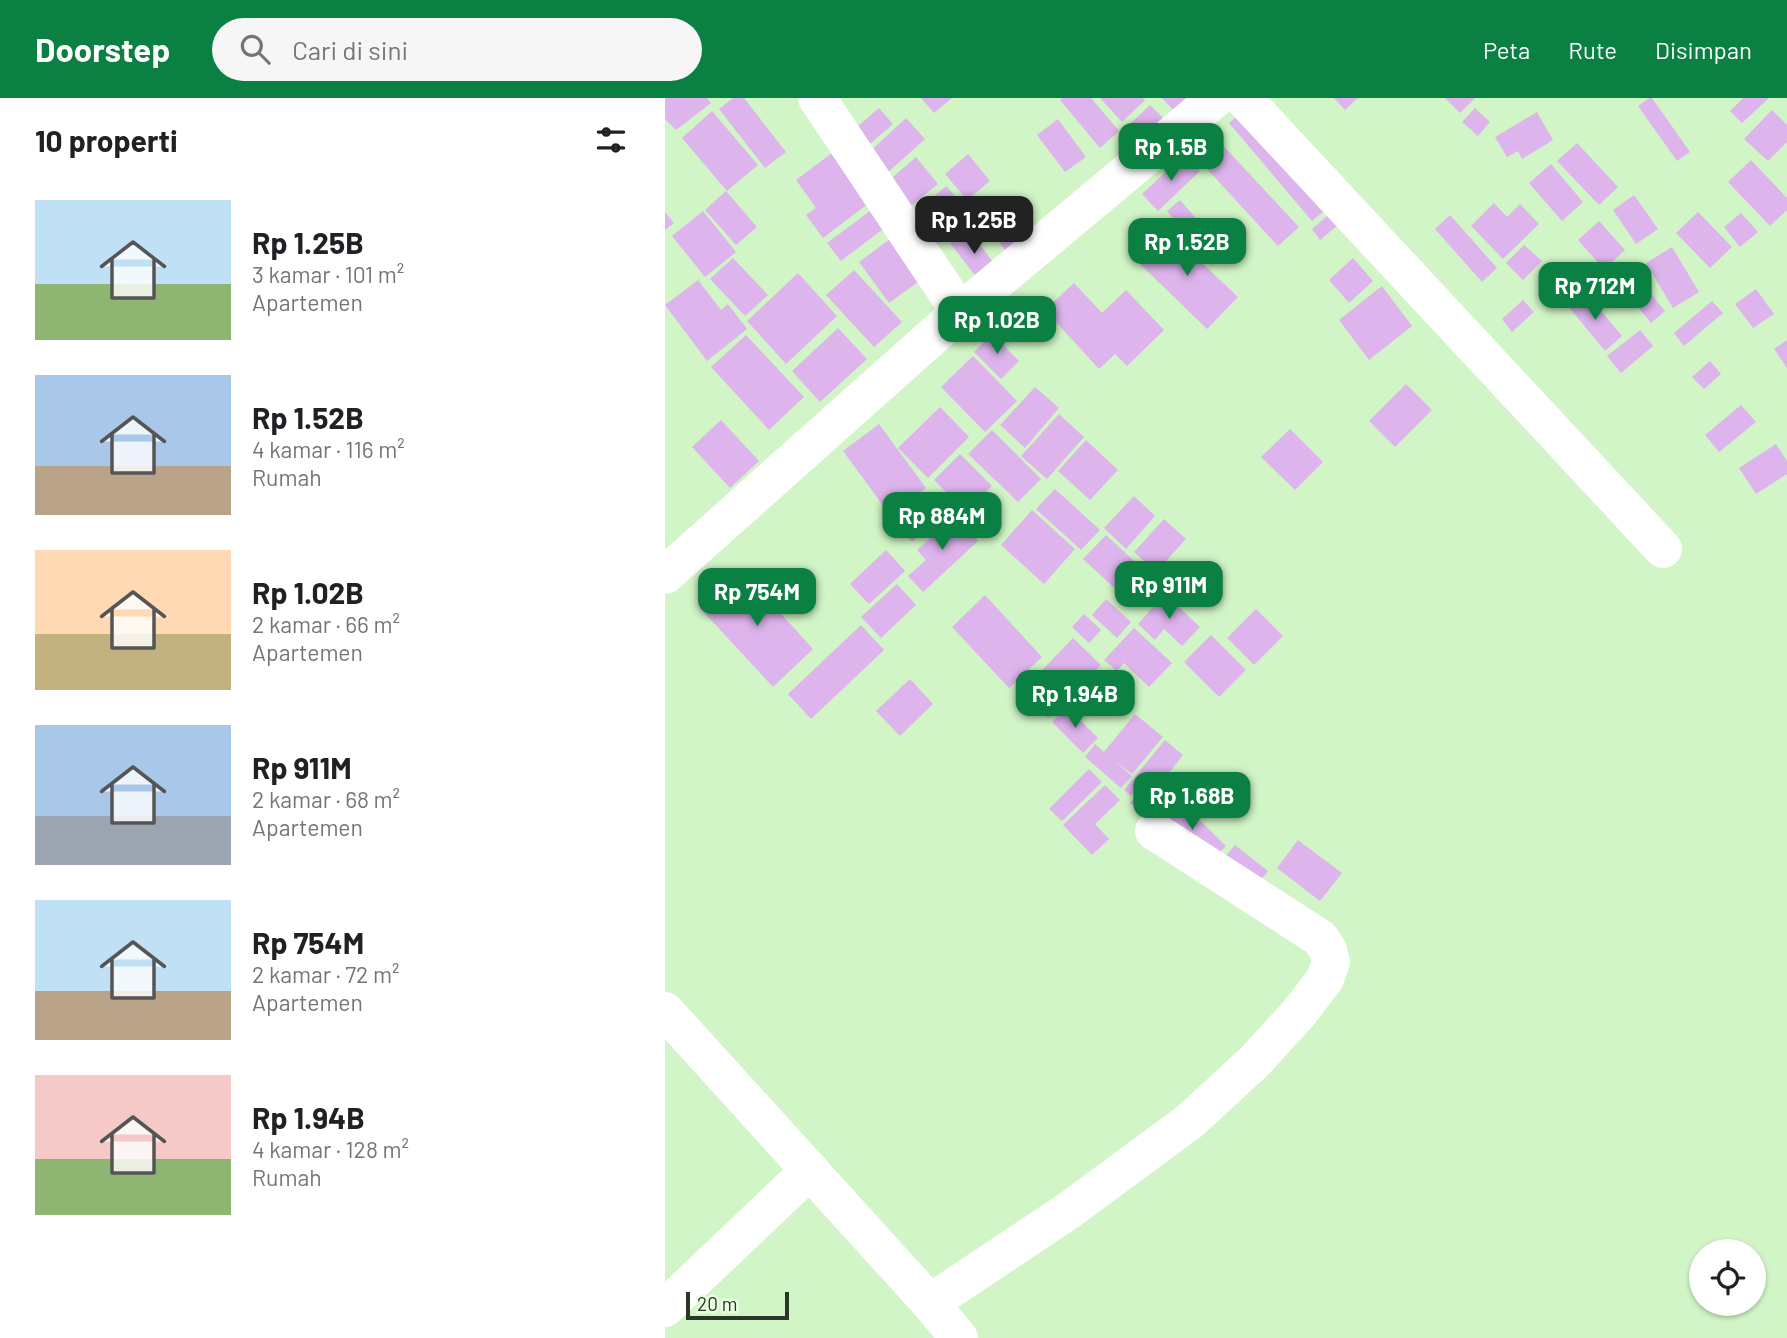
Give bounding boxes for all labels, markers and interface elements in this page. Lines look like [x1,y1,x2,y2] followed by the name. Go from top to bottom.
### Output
[212,18,702,81] search box
[35,29,170,69] text: Doorstep
[236,30,274,68] icon: search
[292,34,408,65] text: Cari di sini
[1483,35,1530,64] text: Peta
[1568,35,1617,64] text: Rute
[1655,35,1752,64] text: Disimpan
[592,121,630,159] icon: filters
[35,122,178,158] text: 10 properti
[1106,123,1236,183] pin: Rp 1.5B
[1135,132,1207,160] text: Rp 1.5B
[902,197,1046,256] pin: Rp 1.25B
[931,205,1017,233] text: Rp 1.25B
[1115,218,1259,278] pin: Rp 1.52B
[252,224,364,260] text: Rp 1.25B
[1144,227,1230,255] text: Rp 1.52B
[91,228,175,312] icon: home
[252,260,404,288] text: 3 kamar · 101 m²
[1530,262,1660,322] pin: Rp 712M
[1555,271,1635,299] text: Rp 712M
[252,288,363,316] text: Apartemen
[925,296,1069,356] pin: Rp 1.02B
[954,305,1040,333] text: Rp 1.02B
[252,399,364,435] text: Rp 1.52B
[91,403,175,487] icon: home
[252,435,405,463] text: 4 kamar · 116 m²
[252,463,322,491] text: Rumah
[877,492,1007,552] pin: Rp 884M
[898,501,986,529] text: Rp 884M
[1104,561,1234,621] pin: Rp 911M
[692,568,822,628] pin: Rp 754M
[1131,570,1207,598] text: Rp 911M
[252,574,364,610] text: Rp 1.02B
[714,577,800,605] text: Rp 754M
[91,578,175,662] icon: home
[252,610,400,638] text: 2 kamar · 66 m²
[252,638,363,666] text: Apartemen
[1003,670,1147,730] pin: Rp 1.94B
[1032,679,1118,707] text: Rp 1.94B
[252,749,352,785] text: Rp 911M
[91,753,175,837] icon: home
[1120,772,1264,832] pin: Rp 1.68B
[1149,781,1235,809] text: Rp 1.68B
[252,785,400,813] text: 2 kamar · 68 m²
[252,813,363,841] text: Apartemen
[252,924,364,960] text: Rp 754M
[91,928,175,1012] icon: home
[252,960,400,988] text: 2 kamar · 72 m²
[252,988,363,1016] text: Apartemen
[252,1099,365,1135] text: Rp 1.94B
[91,1103,175,1187] icon: home
[252,1135,409,1163] text: 4 kamar · 128 m²
[252,1163,322,1191] text: Rumah
[1689,1239,1766,1316] map controls
[1689,1239,1766,1316] button: locate
[686,1289,789,1321] scale bar
[697,1292,737,1315] text: 20 m

